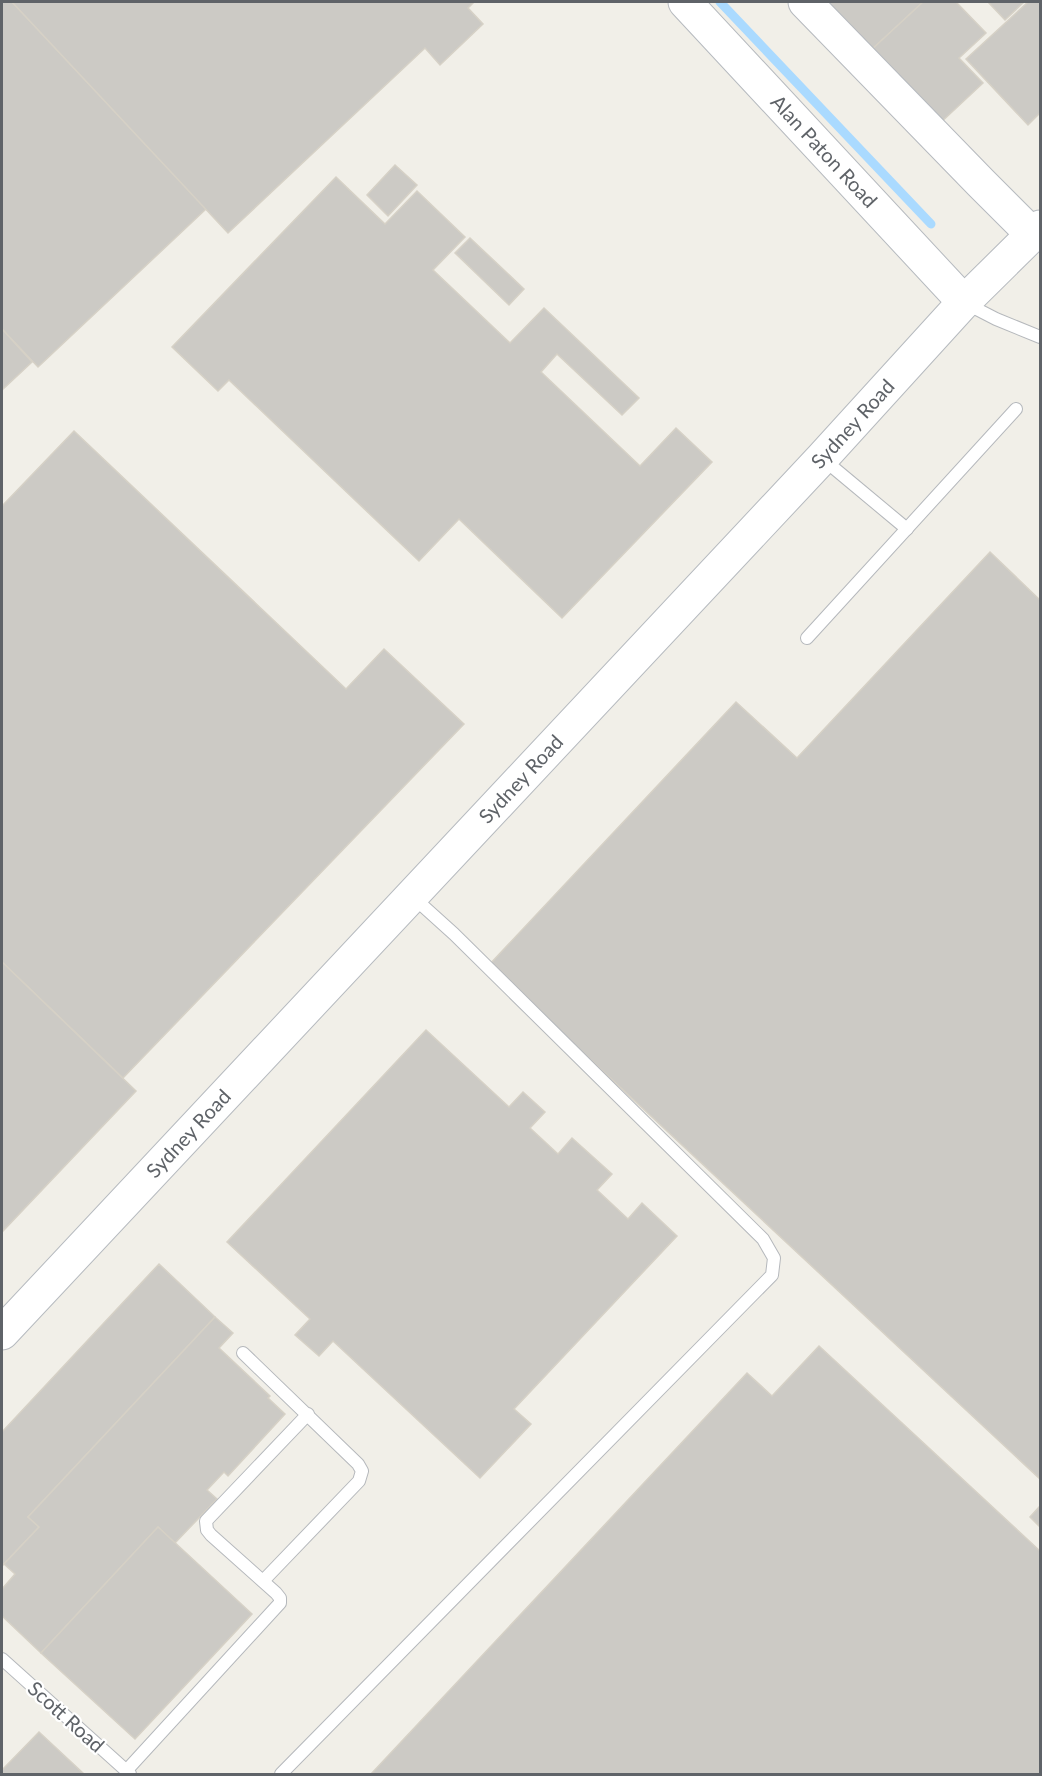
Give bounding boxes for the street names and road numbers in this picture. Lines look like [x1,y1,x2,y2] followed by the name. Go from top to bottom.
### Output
[766,89,883,212] street label: Alan Paton Road
[805,374,899,473] street label: Sydney Road
[473,729,567,828] street label: Sydney Road
[141,1084,235,1182] street label: Sydney Road
[24,1676,110,1757] street label: Scott Road

